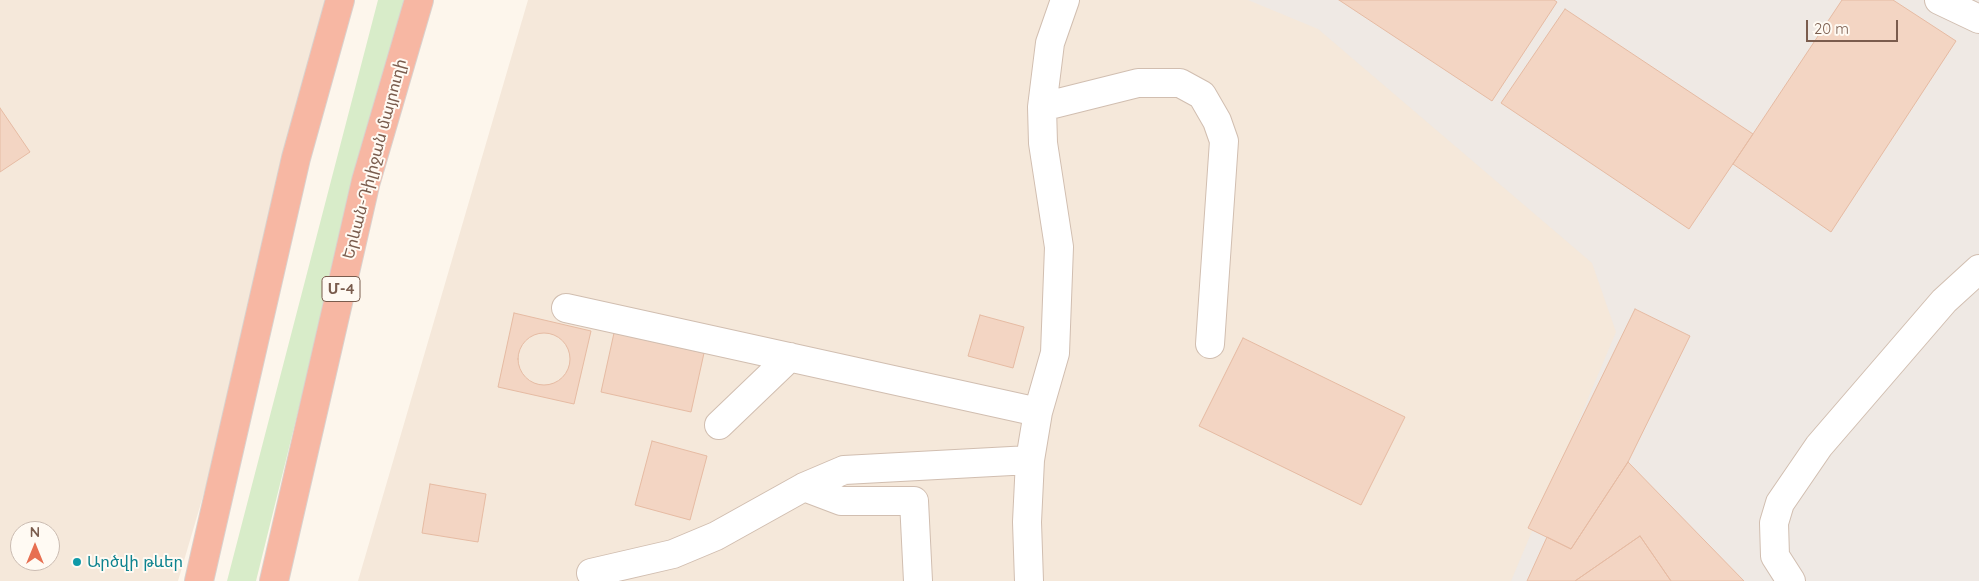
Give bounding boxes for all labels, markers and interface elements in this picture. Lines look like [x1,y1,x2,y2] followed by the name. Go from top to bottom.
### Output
[1809,10,1902,42] scale bar
[1814,19,1849,38] text: 20 m
[339,57,411,261] street label: Երևան-Դիլիջան մայրուղի
[322,276,360,302] road number: Մ-4
[10,521,60,571] north arrow
[30,523,40,541] text: N
[87,552,183,572] place label: Արծվի թևեր
[71,556,83,568] marker: Արծվի թևեր

